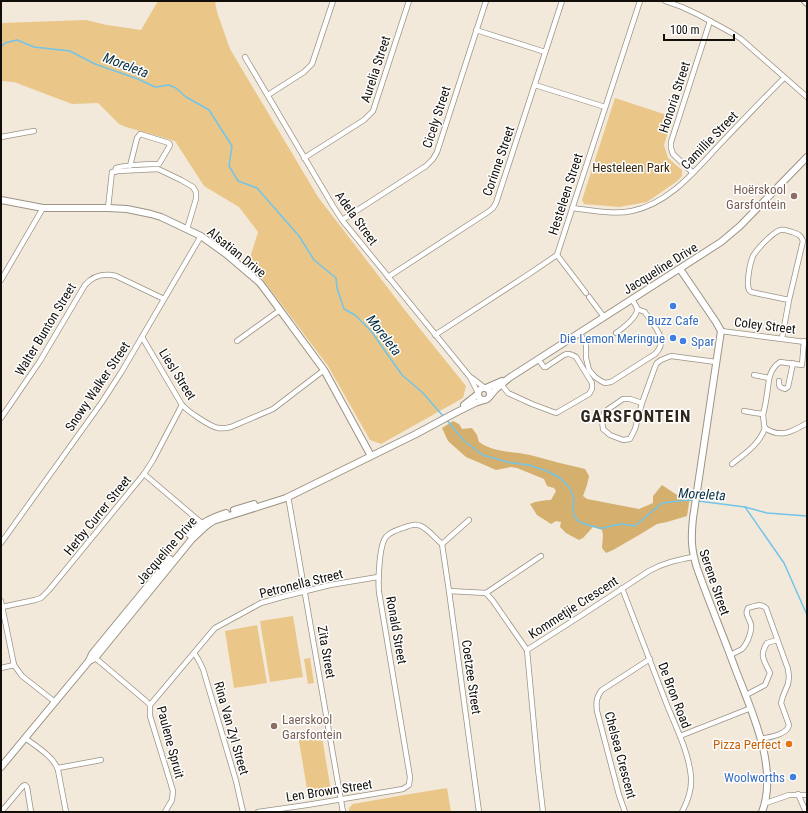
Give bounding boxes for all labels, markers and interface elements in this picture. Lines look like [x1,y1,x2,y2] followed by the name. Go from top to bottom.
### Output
[664,16,734,42] scale bar
[670,23,700,37] text: 100 m
[358,34,393,104] street label: Aurelia Street
[101,49,151,81] water label: Moreleta
[656,59,693,135] street label: Honoria Street
[419,84,454,150] street label: Cicely Street
[678,108,741,172] street label: Camillie Street
[480,124,517,198] street label: Corinne Street
[545,151,586,237] street label: Hesteleen Street
[592,160,670,175] park label: Hesteleen Park
[726,182,786,212] place label: Hoërskool Garsfontein
[332,189,381,248] street label: Adela Street
[789,191,799,201] marker: Hoërskool Garsfontein
[204,224,269,281] street label: Alsatian Drive
[620,240,700,297] street label: Jacqueline Drive
[12,280,79,378] street label: Walter Bunton Street
[668,301,678,311] marker: Buzz Cafe
[363,311,405,359] water label: Moreleta
[647,313,699,328] place label: Buzz Cafe
[733,314,797,337] street label: Coley Street
[560,331,665,346] place label: Die Lemon Meringue
[668,333,678,343] marker: Die Lemon Meringue
[691,334,714,349] place label: Spar
[678,336,688,346] marker: Spar
[62,339,133,434] street label: Snowy Walker Street
[156,346,199,403] street label: Liesl Street
[581,406,691,426] district label: GARSFONTEIN
[61,472,134,558] street label: Herby Currer Street
[678,485,726,503] water label: Moreleta
[133,513,200,587] street label: Jacqueline Drive
[696,547,733,617] street label: Serene Street
[258,566,345,601] street label: Petronella Street
[526,573,621,642] street label: Kommetjie Crescent
[383,595,410,665] street label: Ronald Street
[314,625,339,680] street label: Zita Street
[459,639,484,715] street label: Coetzee Street
[655,660,694,730] street label: De Bron Road
[211,680,252,777] street label: Rina Van Zyl Street
[154,704,187,780] street label: Paulene Spruit
[602,710,639,800] street label: Chelsea Crescent
[282,712,342,742] place label: Laerskool Garsfontein
[269,721,279,731] marker: Laerskool Garsfontein
[713,737,781,752] place label: Pizza Perfect
[784,739,794,749] marker: Pizza Perfect
[724,770,785,785] place label: Woolworths
[788,772,798,782] marker: Woolworths
[285,776,373,805] street label: Len Brown Street

